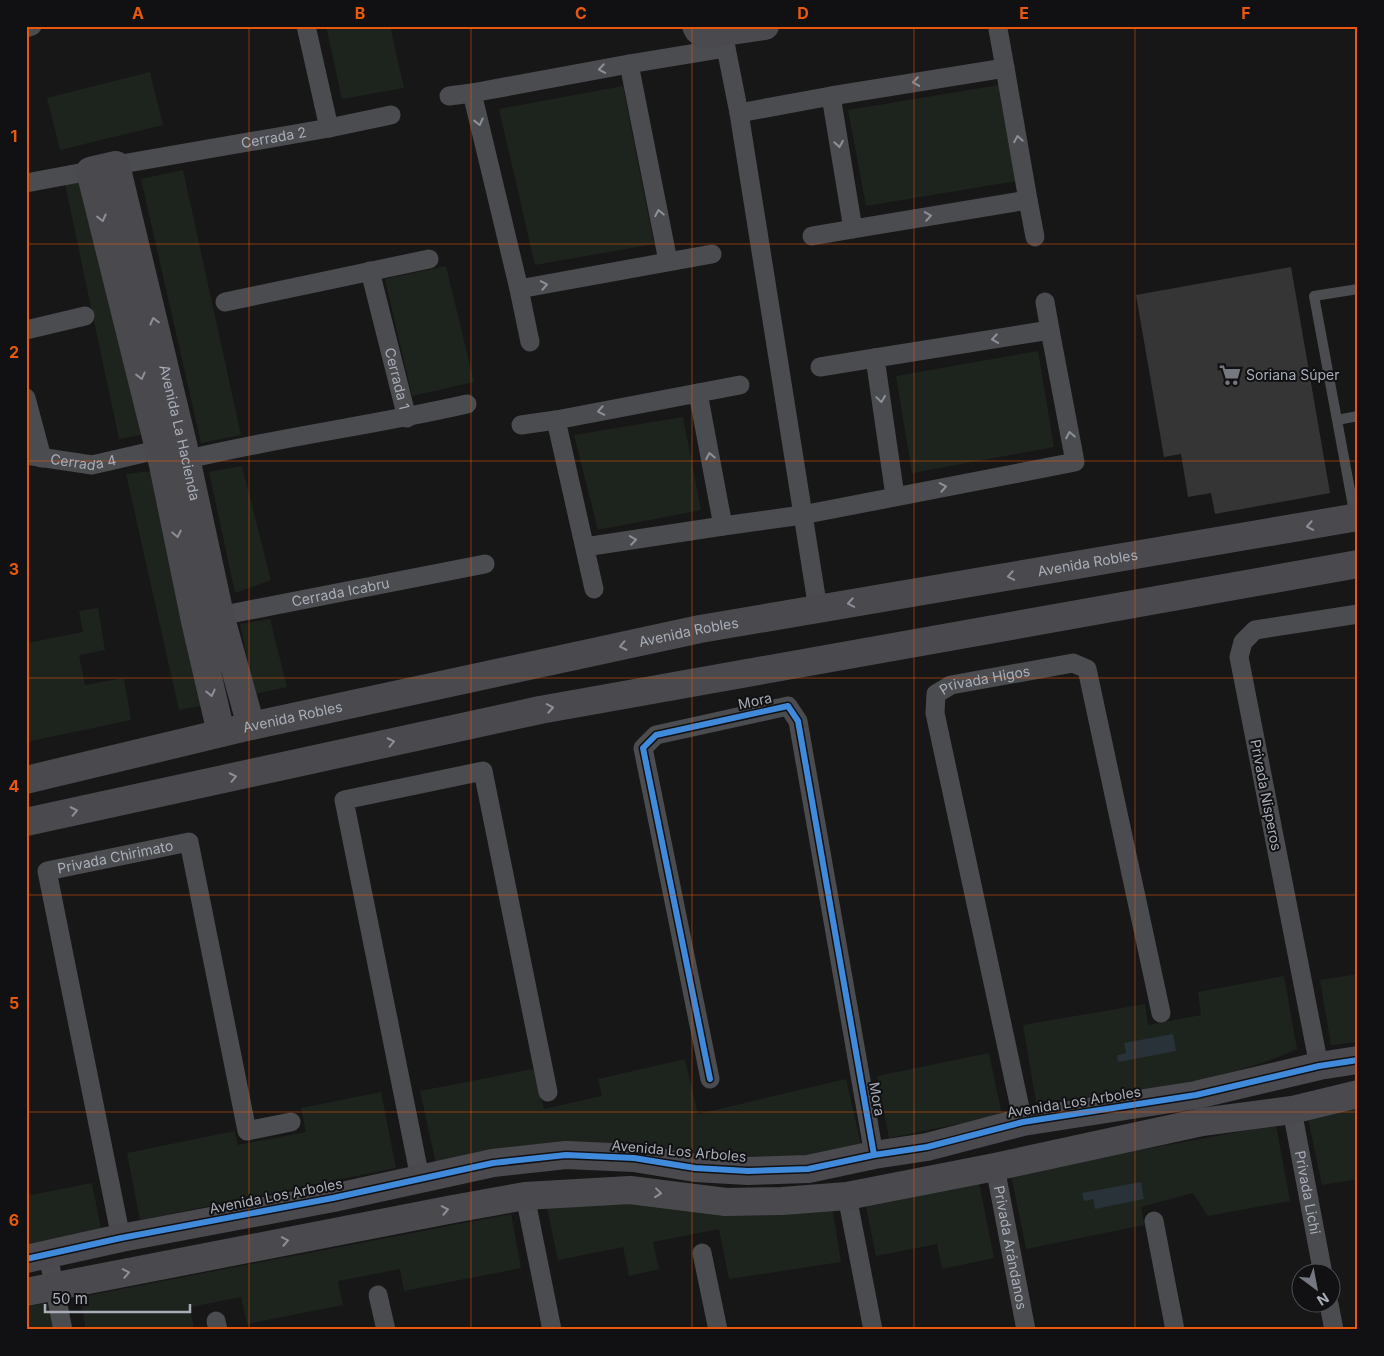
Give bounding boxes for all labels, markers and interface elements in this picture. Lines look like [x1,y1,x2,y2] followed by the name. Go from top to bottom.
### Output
[132,3,144,23] text: A
[355,3,365,23] text: B
[575,3,587,23] text: C
[797,3,809,23] text: D
[1019,3,1029,23] text: E
[1241,3,1251,23] text: F
[597,64,606,74] one-way arrow
[912,77,920,87] one-way arrow
[473,118,484,127] one-way arrow
[240,123,308,151] street label: Cerrada 2
[11,126,17,146] text: 1
[1013,135,1023,144] one-way arrow
[834,140,844,148] one-way arrow
[654,209,665,218] one-way arrow
[924,212,933,222] one-way arrow
[96,213,107,222] one-way arrow
[540,280,549,290] one-way arrow
[149,317,160,326] one-way arrow
[991,333,1000,343] one-way arrow
[9,342,19,362] text: 2
[382,346,414,411] street label: Cerrada 1
[1217,362,1243,388] supermarket icon: Soriana Súper
[156,363,204,502] street label: Avenida La Hacienda
[1246,366,1339,383] place label: Soriana Súper
[135,371,146,380] one-way arrow
[875,395,886,403] one-way arrow
[597,406,606,416] one-way arrow
[1065,430,1076,439] one-way arrow
[49,450,118,473] street label: Cerrada 4
[705,452,716,461] one-way arrow
[938,483,947,493] one-way arrow
[1305,520,1314,530] one-way arrow
[171,530,182,538] one-way arrow
[630,535,638,546] one-way arrow
[1036,546,1139,579] street label: Avenida Robles
[9,559,19,579] text: 3
[1007,571,1016,581] one-way arrow
[290,574,391,610] street label: Cerrada Icabru
[847,598,856,608] one-way arrow
[637,614,740,650] street label: Avenida Robles
[618,640,627,650] one-way arrow
[936,662,1031,698] street label: Privada Higos
[205,688,216,697] one-way arrow
[736,689,773,712] street label: Mora
[241,698,344,736] street label: Avenida Robles
[546,704,555,714] one-way arrow
[387,737,396,748] one-way arrow
[1247,738,1286,852] street label: Privada Nisperos
[228,772,237,783] one-way arrow
[9,776,20,796] text: 4
[69,806,78,817] one-way arrow
[56,836,174,877] street label: Privada Chirimato
[9,993,19,1013] text: 5
[866,1081,889,1117] street label: Mora
[1006,1083,1142,1120] street label: Avenida Los Arboles
[611,1136,747,1165] street label: Avenida Los Arboles
[1292,1149,1324,1236] street label: Privada Lichi
[208,1174,344,1217] street label: Avenida Los Arboles
[991,1184,1031,1311] street label: Privada Arándanos
[654,1188,662,1198] one-way arrow
[440,1206,449,1216] one-way arrow
[9,1210,19,1230] text: 6
[281,1237,289,1247] one-way arrow
[1292,1264,1342,1314] north arrow
[121,1268,130,1279] one-way arrow
[45,1281,190,1313] scale bar
[52,1289,88,1308] text: 50 m
[1314,1289,1332,1309] text: N

